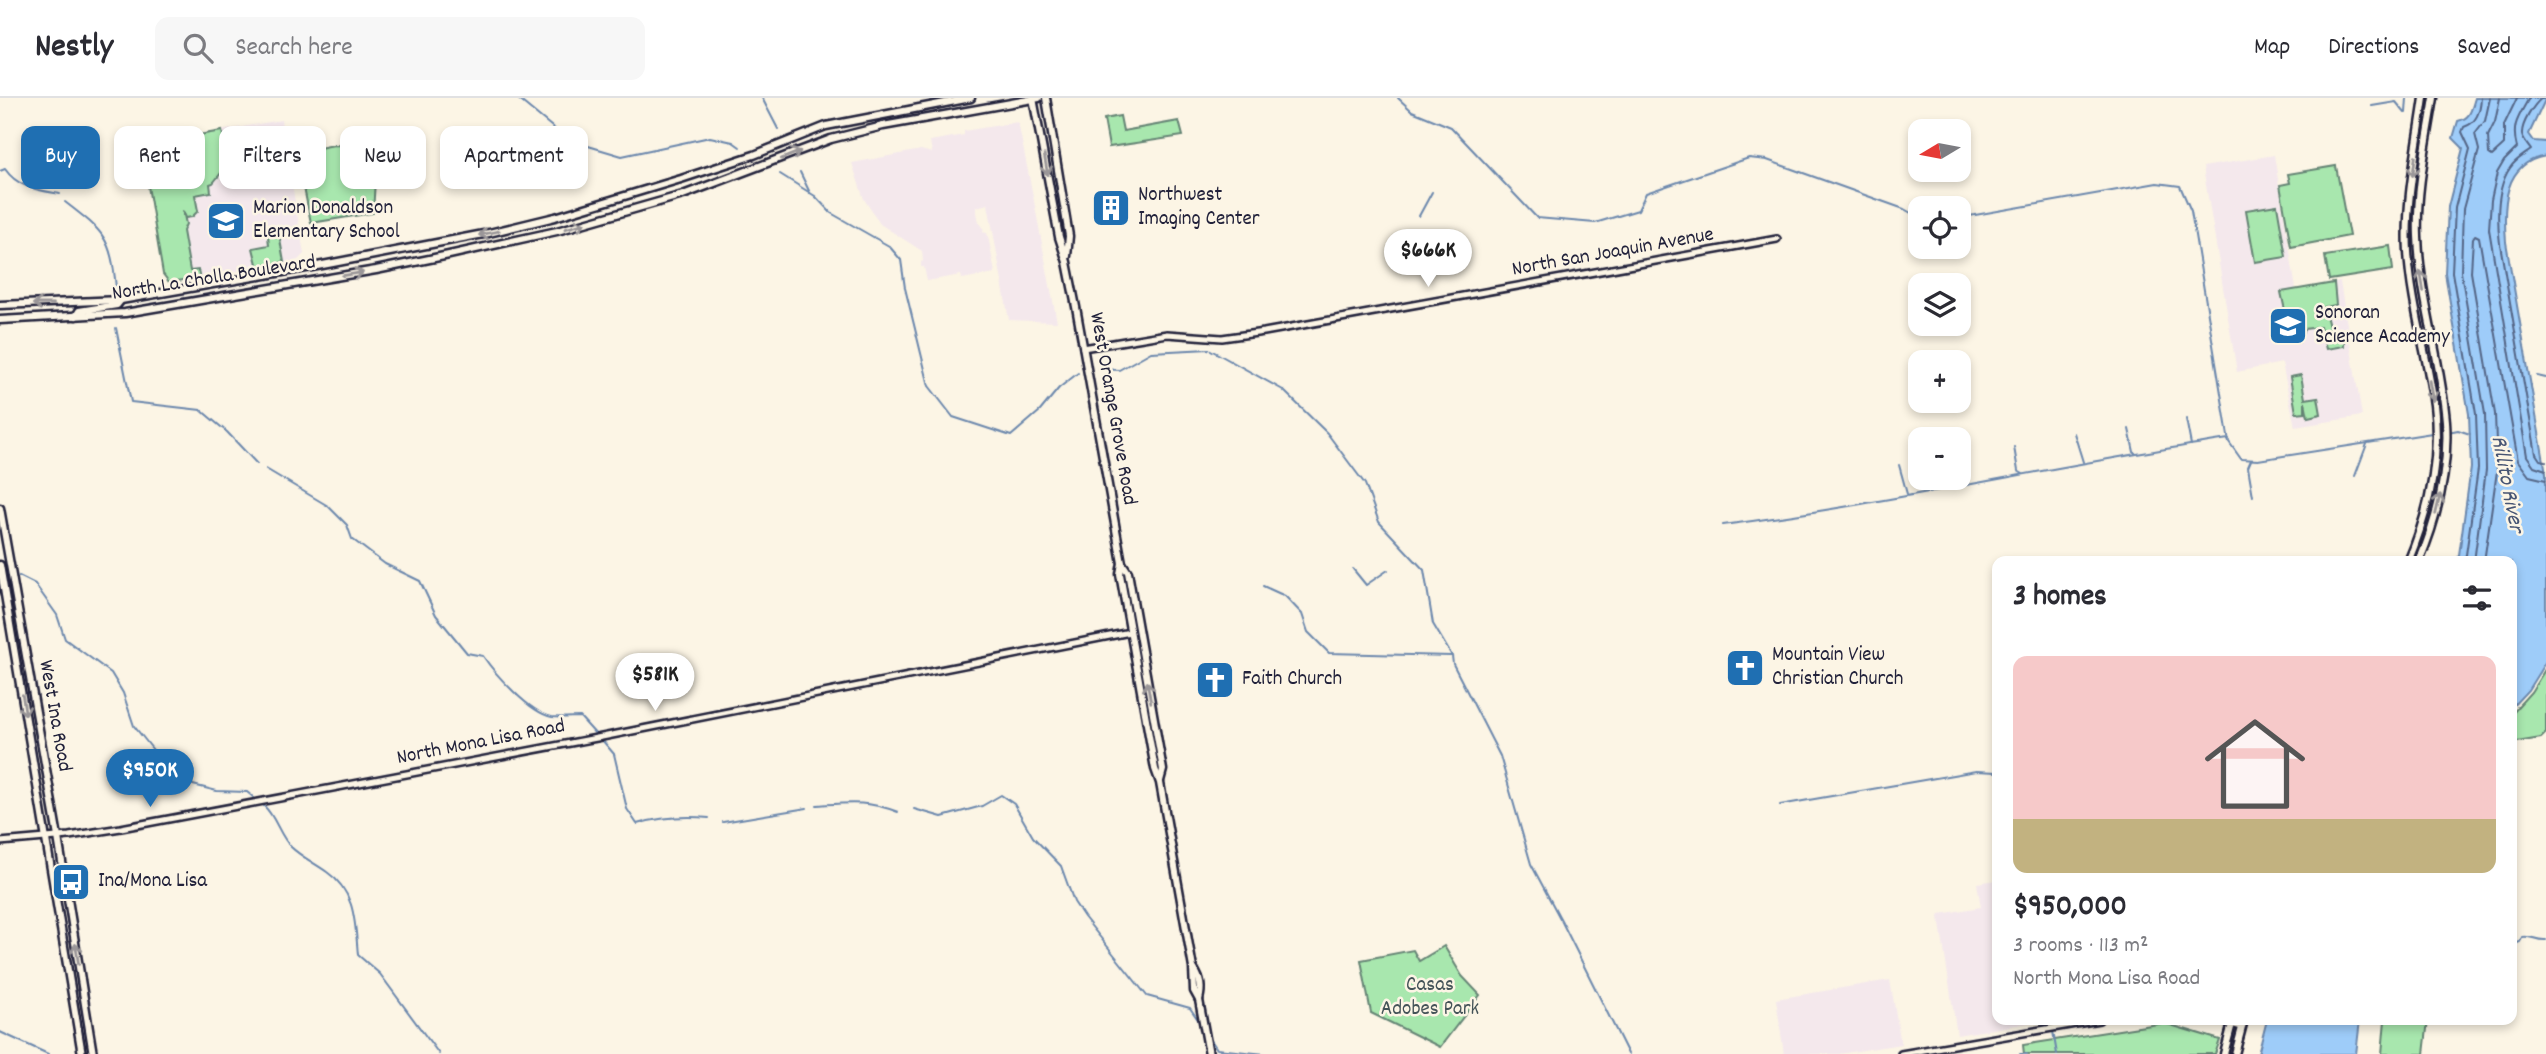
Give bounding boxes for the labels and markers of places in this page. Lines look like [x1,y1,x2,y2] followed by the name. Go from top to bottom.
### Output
[1138,181,1260,235] place label: Northwest Imaging Center
[1090,187,1132,229] building icon: Northwest Imaging Center
[253,194,400,248] place label: Marion Donaldson Elementary School
[205,200,247,242] school or university icon: Marion Donaldson Elementary School
[1379,230,1477,289] pin: $666K
[2315,299,2450,353] place label: Sonoran Science Academy
[2267,305,2309,347] school or university icon: Sonoran Science Academy
[1772,641,1903,695] place label: Mountain View Christian Church
[1724,647,1766,689] church icon: Mountain View Christian Church
[606,654,704,713] pin: $581K
[1194,659,1236,701] church icon: Faith Church
[1242,665,1342,695] place label: Faith Church
[101,750,199,809] pin: $950K
[50,861,92,903] bus stop icon: Ina/Mona Lisa
[98,867,208,897] place label: Ina/Mona Lisa

